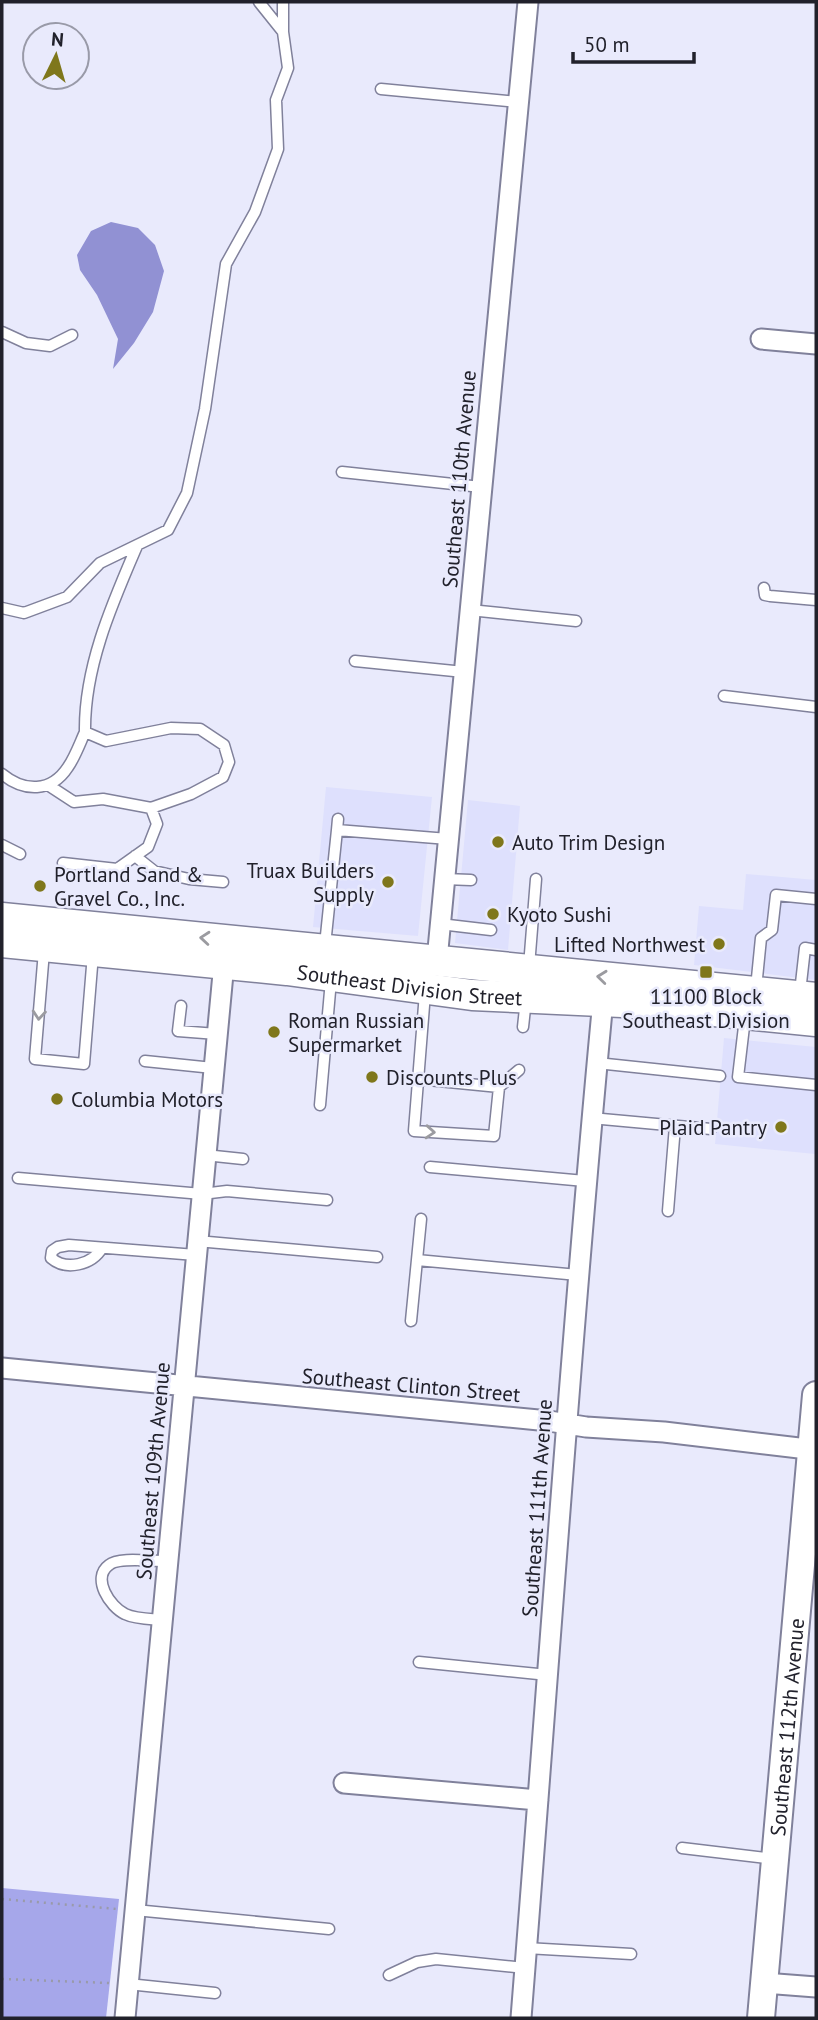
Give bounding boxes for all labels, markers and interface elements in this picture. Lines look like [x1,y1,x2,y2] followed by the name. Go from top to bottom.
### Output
[21,21,91,91] north arrow
[573,21,694,65] scale bar
[50,27,65,52] text: N
[584,31,630,58] text: 50 m
[436,369,482,589] street label: Southeast 110th Avenue
[512,829,665,856] place label: Auto Trim Design
[490,834,506,850] marker: Auto Trim Design
[247,857,374,908] place label: Truax Builders Supply
[54,861,203,912] place label: Portland Sand & Gravel Co., Inc.
[380,874,396,890] marker: Truax Builders Supply
[32,878,48,894] marker: Portland Sand & Gravel Co., Inc.
[507,901,612,928] place label: Kyoto Sushi
[485,906,501,922] marker: Kyoto Sushi
[199,931,211,946] one-way arrow
[554,931,705,958] place label: Lifted Northwest
[711,936,727,952] marker: Lifted Northwest
[295,958,523,1011] street label: Southeast Division Street
[698,964,714,980] marker: 11100 Block Southeast Division
[596,970,607,985] one-way arrow
[622,983,790,1034] place label: 11100 Block Southeast Division
[288,1007,424,1058] place label: Roman Russian Supermarket
[32,1009,47,1020] one-way arrow
[266,1024,282,1040] marker: Roman Russian Supermarket
[386,1064,517,1091] place label: Discounts Plus
[364,1069,380,1085] marker: Discounts Plus
[71,1086,223,1113] place label: Columbia Motors
[49,1091,65,1107] marker: Columbia Motors
[659,1114,767,1141] place label: Plaid Pantry
[773,1119,789,1135] marker: Plaid Pantry
[424,1124,435,1139] one-way arrow
[130,1361,176,1581] street label: Southeast 109th Avenue
[301,1362,521,1408] street label: Southeast Clinton Street
[516,1398,558,1618] street label: Southeast 111th Avenue
[764,1617,810,1837] street label: Southeast 112th Avenue

